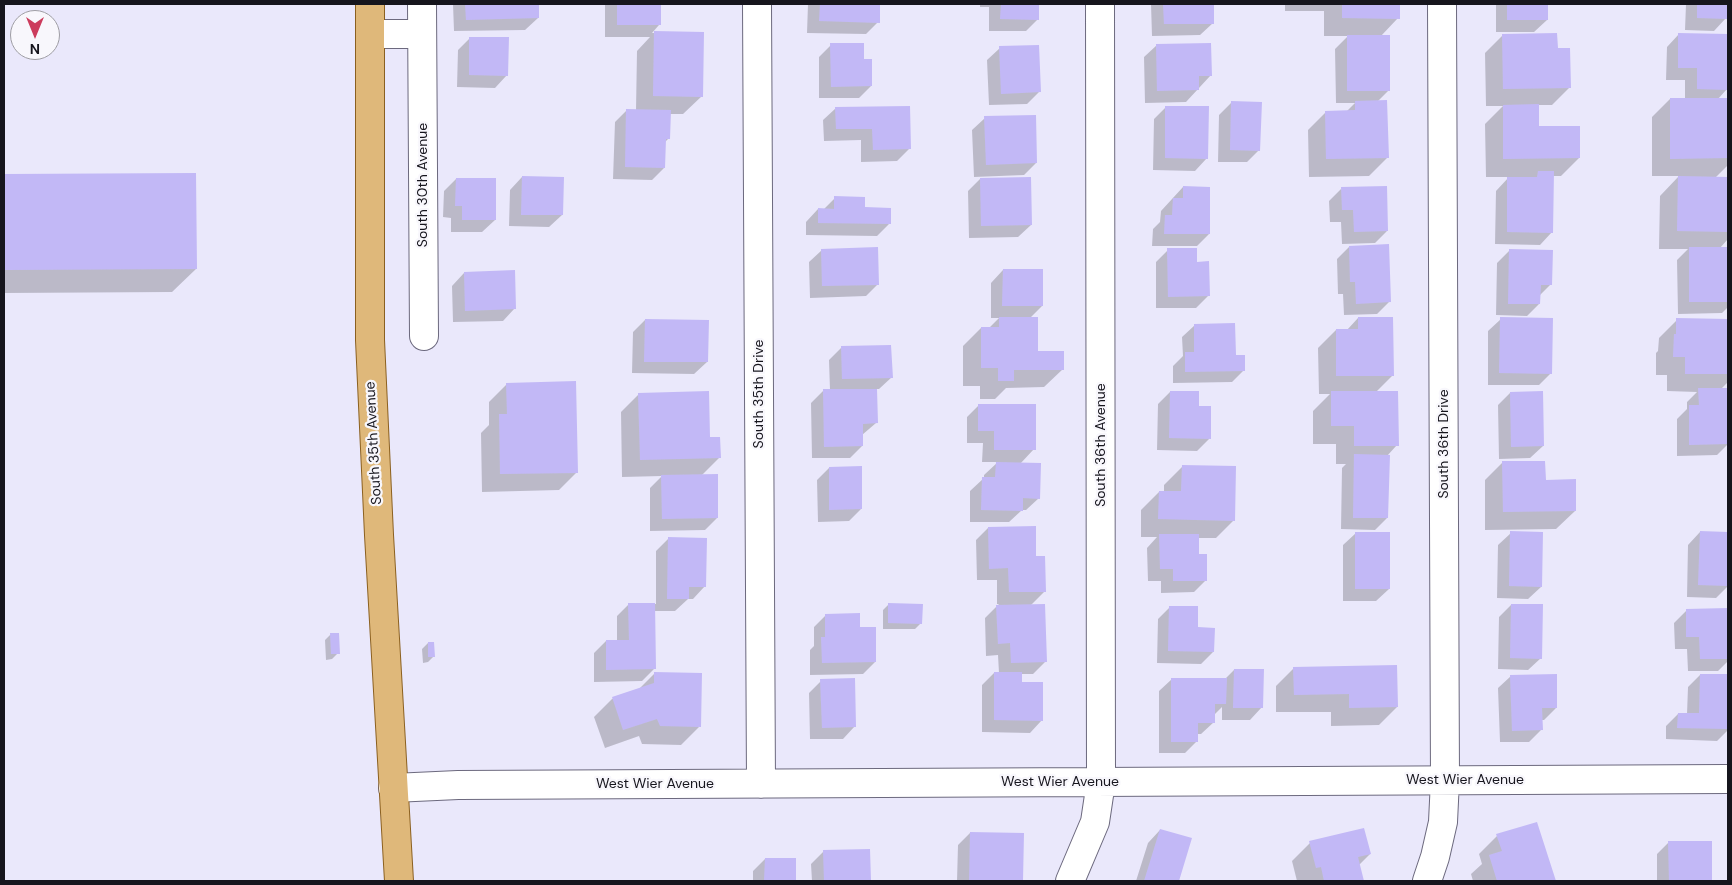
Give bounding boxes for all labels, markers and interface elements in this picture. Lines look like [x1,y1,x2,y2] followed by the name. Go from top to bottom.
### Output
[10,10,60,60] north arrow
[30,40,40,58] text: N
[415,123,431,247] street label: South 30th Avenue
[751,340,767,448] street label: South 35th Drive
[362,381,386,505] street label: South 35th Avenue
[1093,383,1109,507] street label: South 36th Avenue
[1436,389,1452,499] street label: South 36th Drive
[1406,772,1524,788] street label: West Wier Avenue
[1001,774,1119,790] street label: West Wier Avenue
[596,776,714,792] street label: West Wier Avenue

